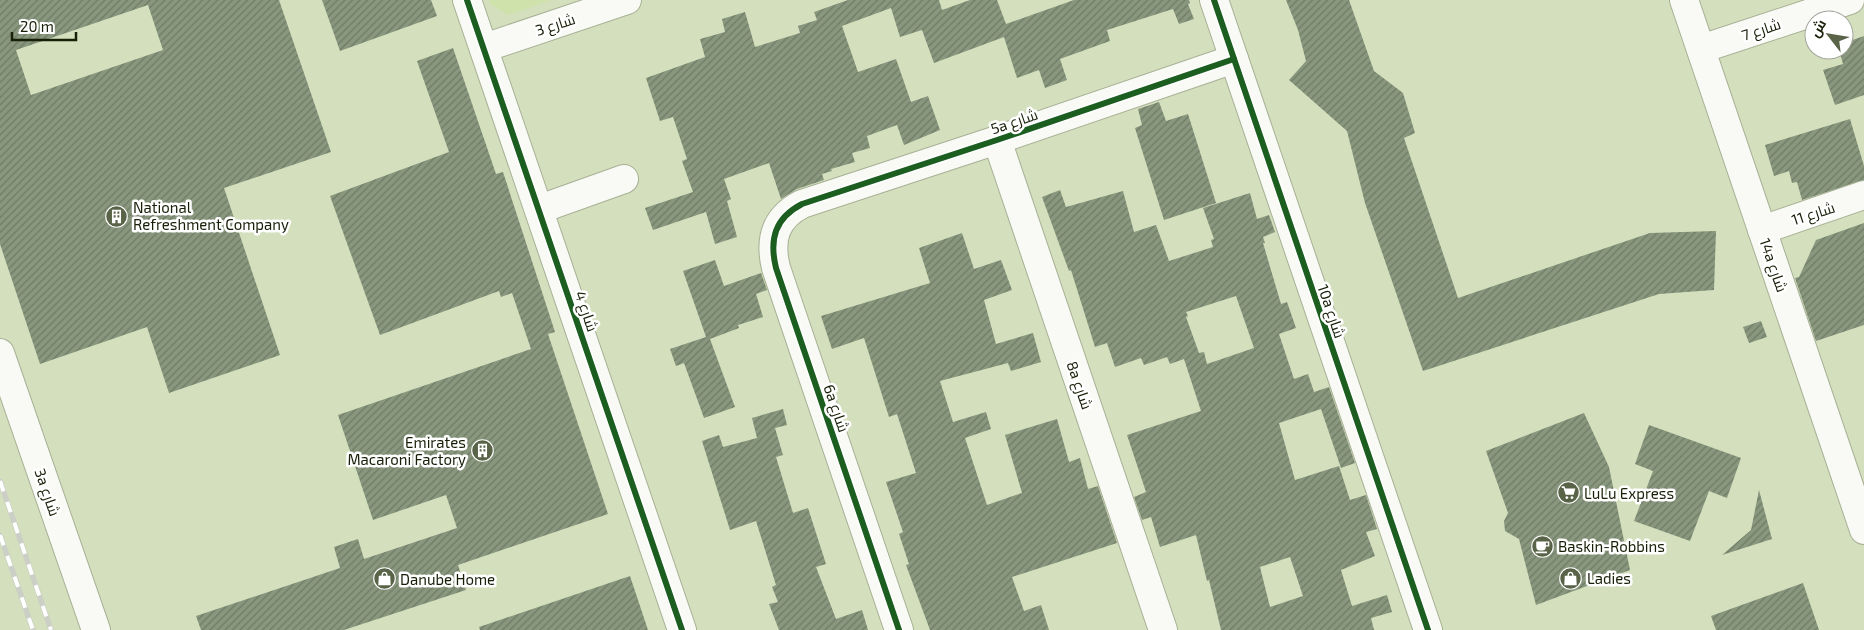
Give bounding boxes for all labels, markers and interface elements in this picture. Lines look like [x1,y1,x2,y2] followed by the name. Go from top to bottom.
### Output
[533,9,578,42] street label: شارع 3
[12,10,76,42] scale bar
[1804,10,1854,60] north arrow
[1739,14,1784,47] street label: شارع 7
[1806,16,1830,41] text: ش
[20,17,54,35] text: 20 m
[988,105,1041,140] street label: 5a شارع
[133,198,289,233] place label: National Refreshment Company
[1789,198,1838,231] street label: شارع 11
[105,204,129,228] building icon: National Refreshment Company
[1754,236,1792,295] street label: 14a شارع
[1312,282,1350,341] street label: 10a شارع
[569,288,602,335] street label: شارع 4
[1061,359,1097,412] street label: 8a شارع
[818,382,854,435] street label: 6a شارع
[347,433,466,468] place label: Emirates Macaroni Factory
[470,439,494,463] building icon: Emirates Macaroni Factory
[29,466,64,519] street label: 3a شارع
[1556,481,1580,505] supermarket icon: LuLu Express
[1584,484,1674,502] place label: LuLu Express
[1530,534,1554,558] cafe icon: Baskin-Robbins
[1558,537,1665,555] place label: Baskin-Robbins
[1559,566,1583,590] shop icon: Ladies
[372,567,396,591] shop icon: Danube Home
[1587,569,1631,587] place label: Ladies
[400,570,495,588] place label: Danube Home

